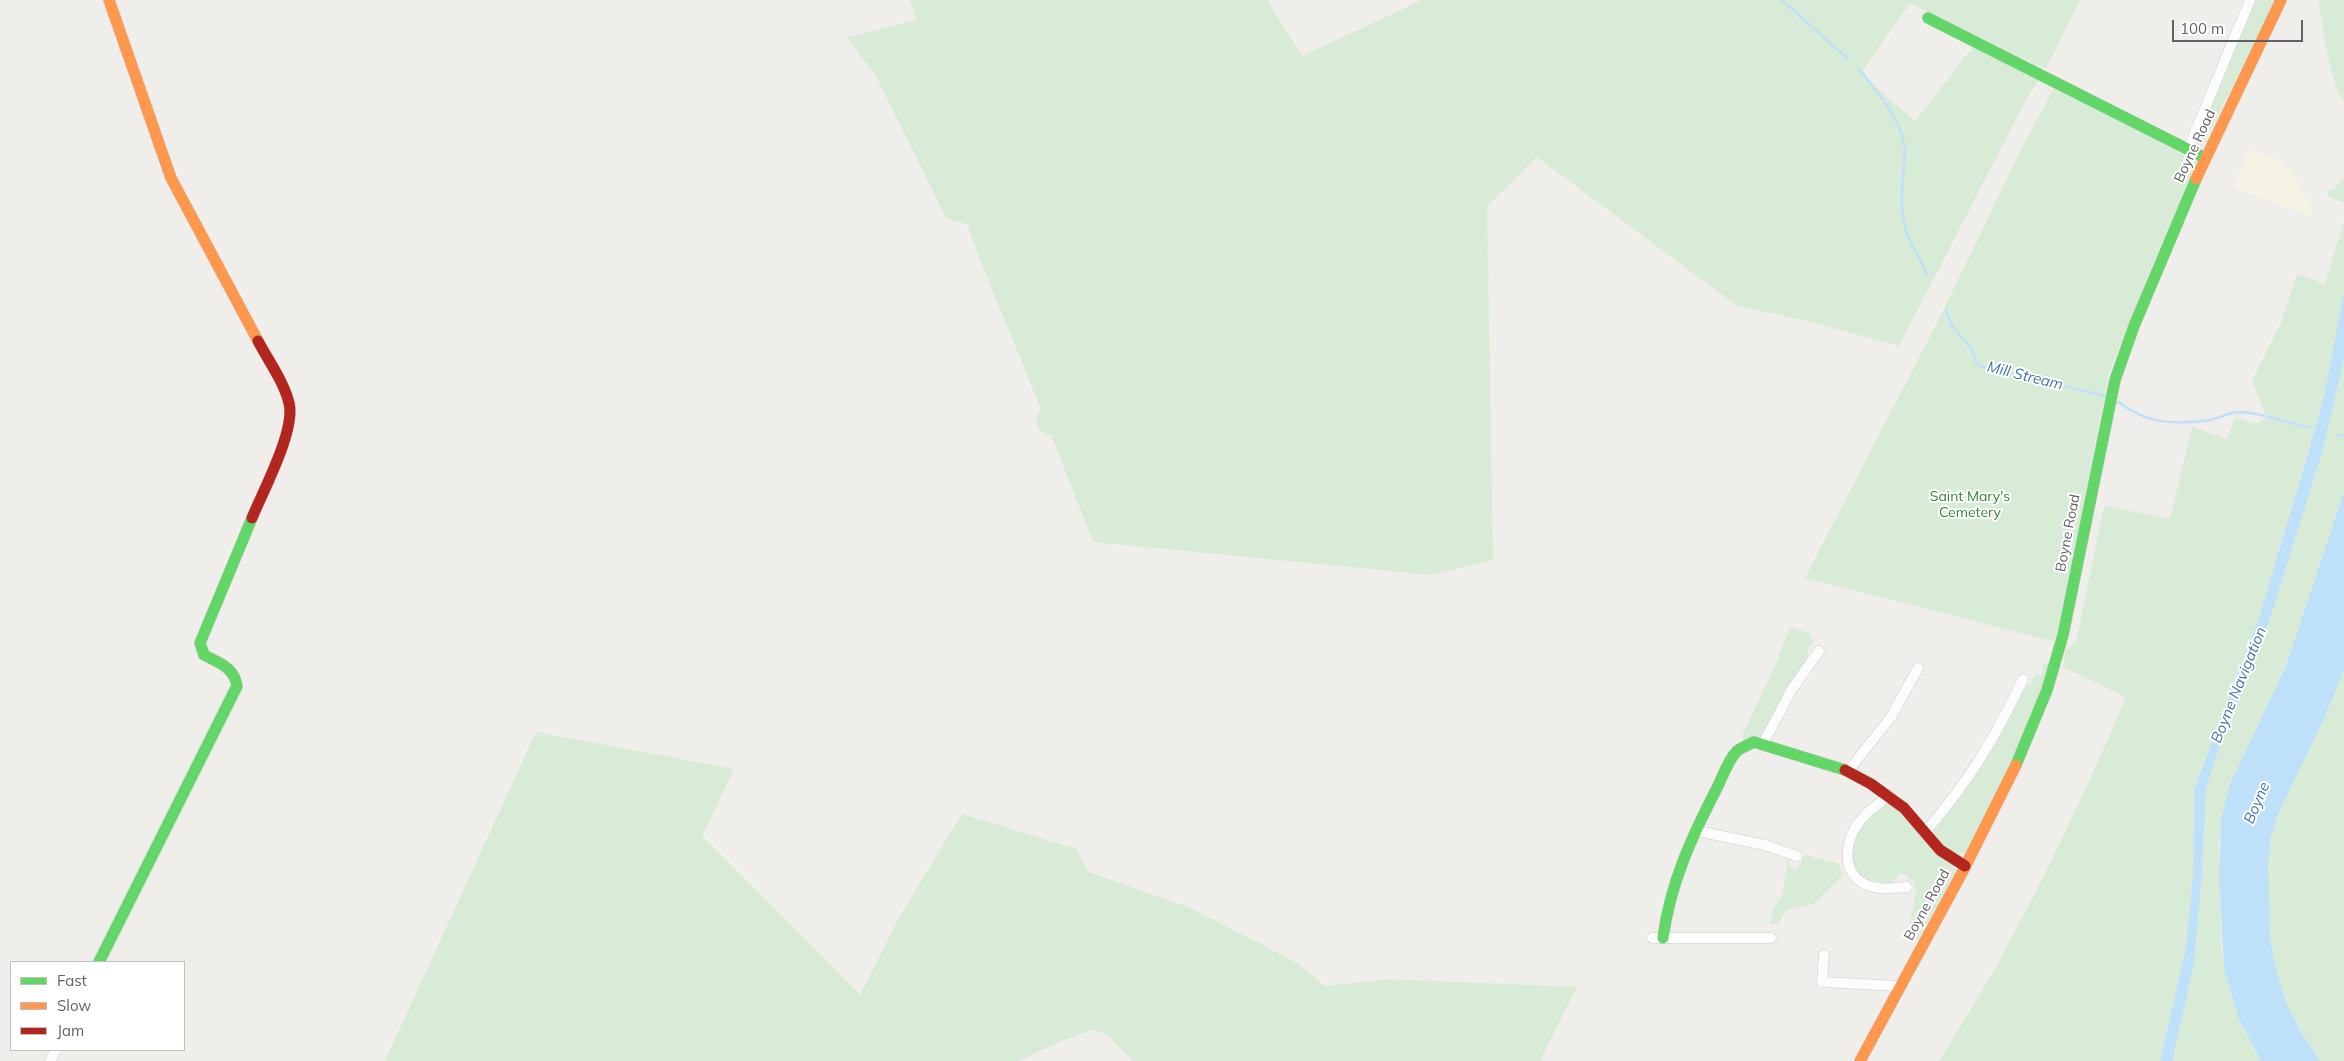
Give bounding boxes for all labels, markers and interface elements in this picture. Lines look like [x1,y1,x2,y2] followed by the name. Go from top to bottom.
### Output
[2174,10,2305,42] scale bar
[2180,19,2224,38] text: 100 m
[2171,107,2219,185] street label: Boyne Road
[1985,358,2065,394] water label: Mill Stream
[1930,489,2010,522] park label: Saint Mary's Cemetery
[2052,493,2084,573] street label: Boyne Road
[2208,624,2270,746] water label: Boyne Navigation
[2240,779,2274,827] water label: Boyne
[1901,867,1953,943] street label: Boyne Road
[10,961,185,1051] legend
[57,971,87,990] text: Fast
[57,996,91,1015] text: Slow
[57,1021,84,1040] text: Jam

